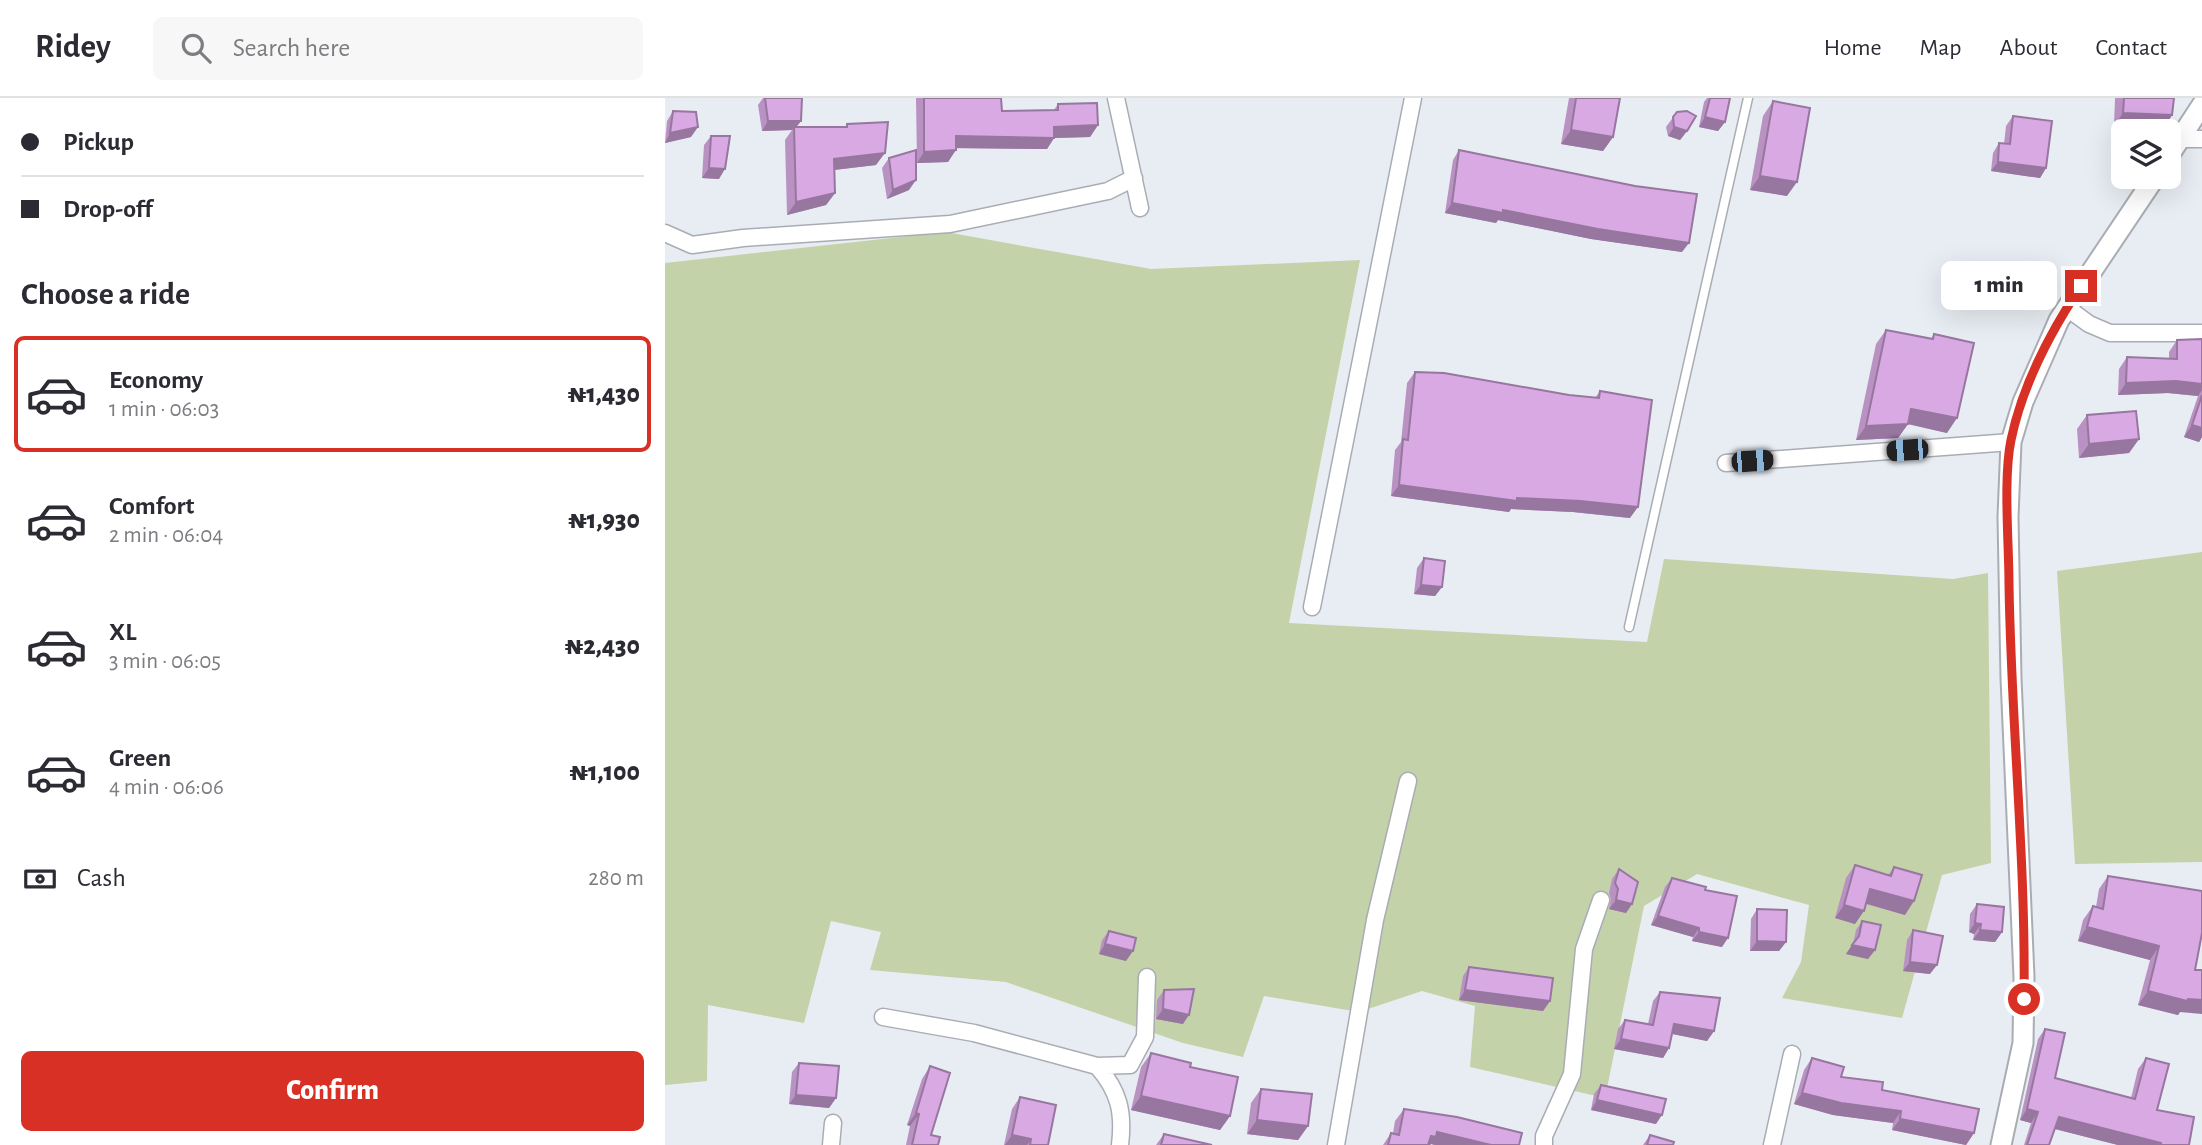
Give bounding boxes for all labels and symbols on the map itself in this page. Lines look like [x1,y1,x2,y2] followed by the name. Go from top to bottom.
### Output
[1941,262,2057,310] callout: 1 min
[2065,270,2097,302] route end
[1886,438,1929,462] car
[1731,449,1774,473] car
[2008,983,2040,1015] route start

